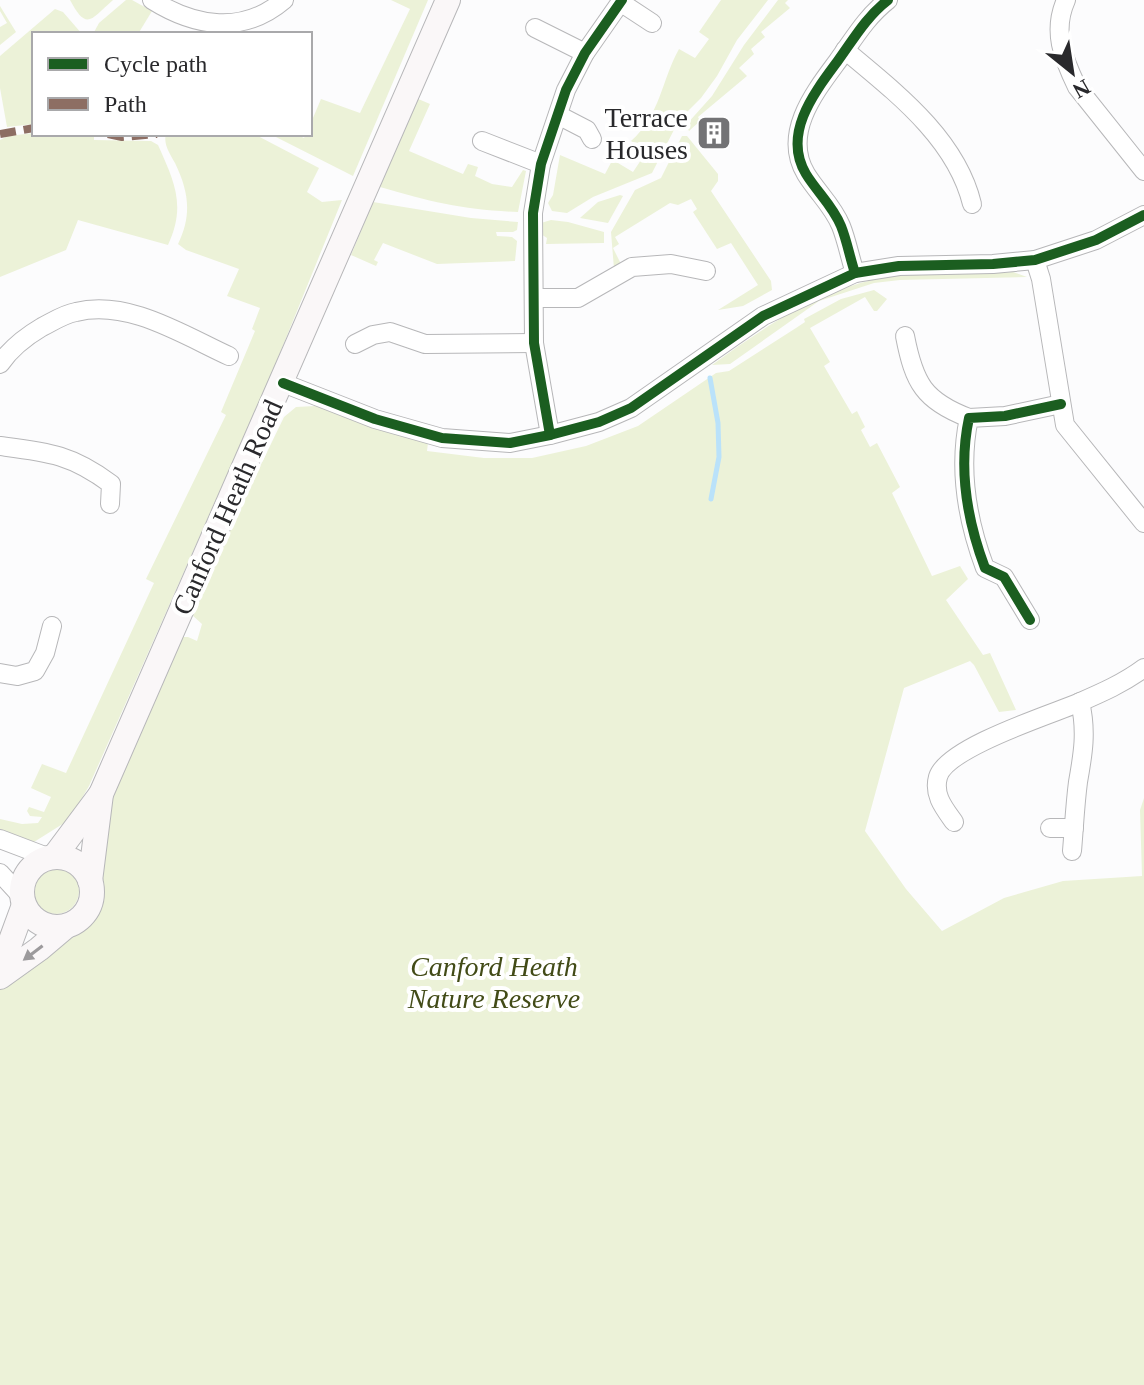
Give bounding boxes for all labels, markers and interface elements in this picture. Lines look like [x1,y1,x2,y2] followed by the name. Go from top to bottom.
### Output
[32,32,312,136] legend
[1032,32,1112,112] north arrow
[104,51,207,77] text: Cycle path
[1069,74,1095,104] text: N
[104,91,147,117] text: Path
[604,102,688,165] place label: Terrace Houses
[695,114,733,152] building icon: Terrace Houses
[166,395,289,619] street label: Canford Heath Road
[23,944,43,960] one-way arrow
[407,951,580,1014] park label: Canford Heath Nature Reserve

